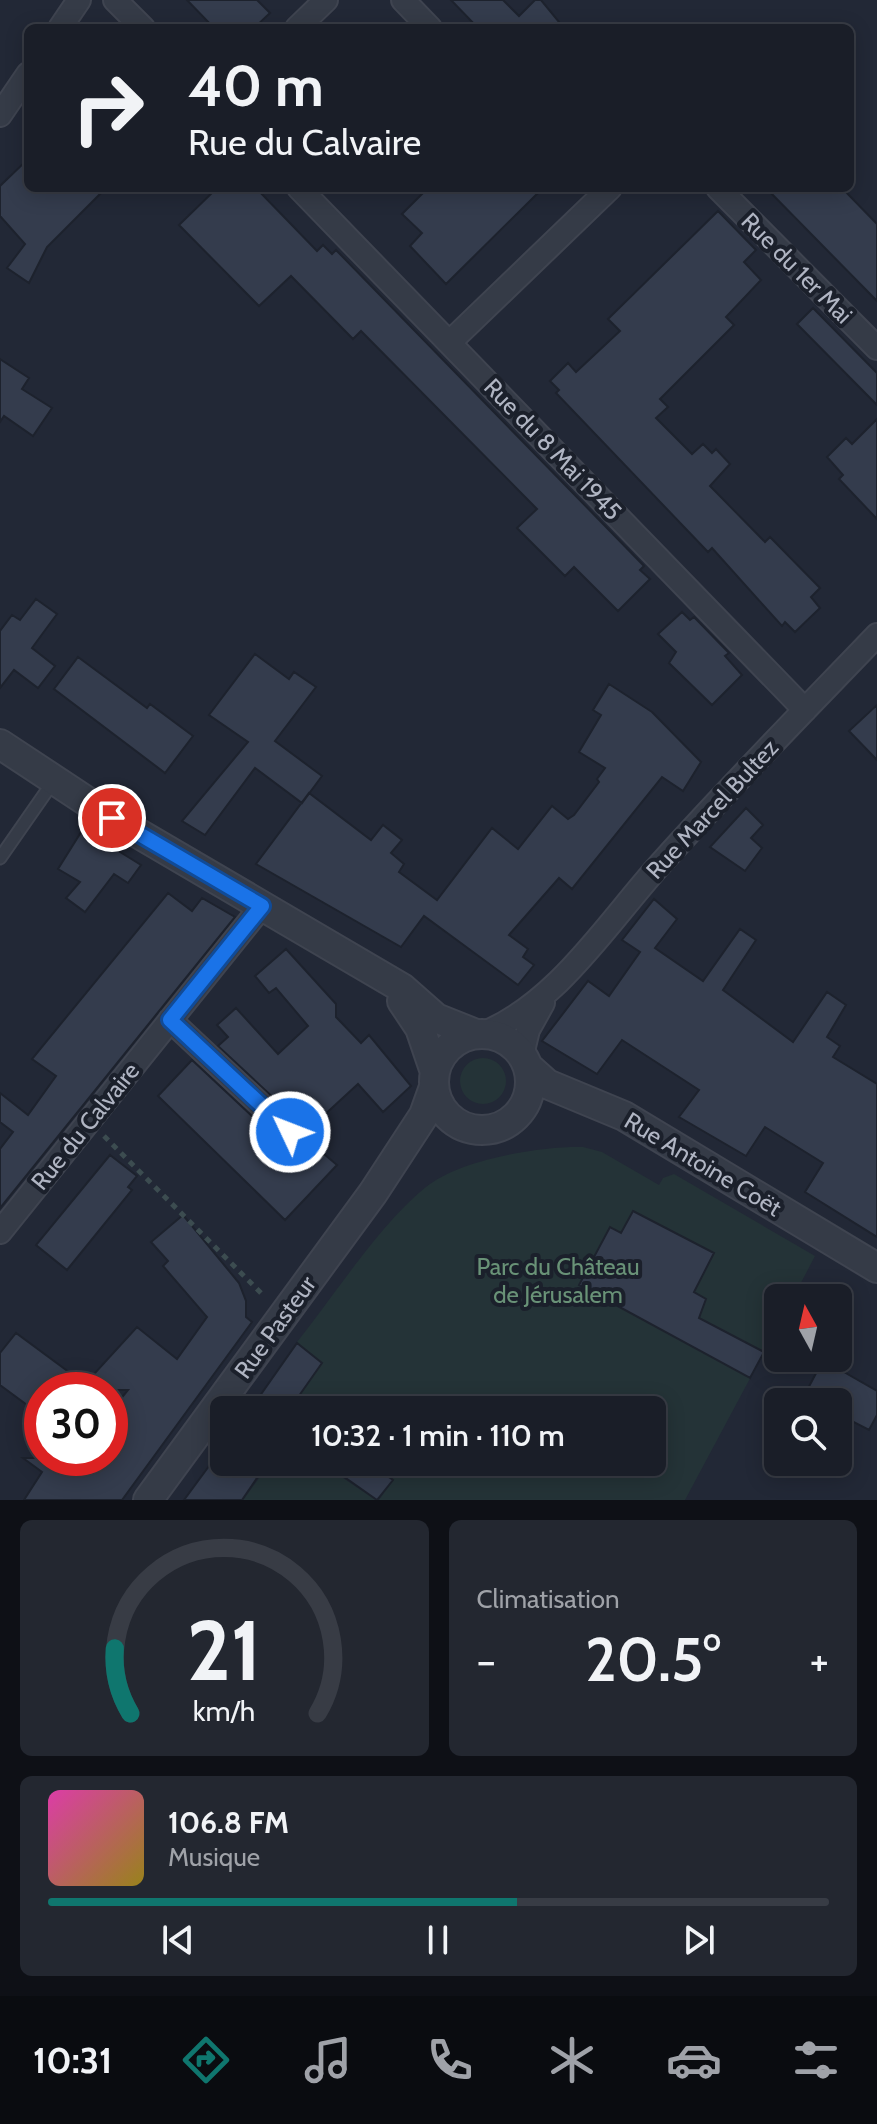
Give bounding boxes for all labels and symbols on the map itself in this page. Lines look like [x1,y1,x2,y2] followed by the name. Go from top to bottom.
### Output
[736,207,858,329] street label: Rue du 1er Mai
[478,372,628,526] street label: Rue du 8 Mai 1945
[640,733,784,885] street label: Rue Marcel Bultez
[78,784,146,852] pin
[25,1056,145,1196] street label: Rue du Calvaire
[248,1090,332,1174] position arrow
[619,1106,787,1222] street label: Rue Antoine Coët
[476,1252,640,1309] park label: Parc du Château de Jérusalem
[228,1270,322,1384] street label: Rue Pasteur
[764,1284,852,1372] north arrow
[24,1372,128,1476] speed limit sign: 30

